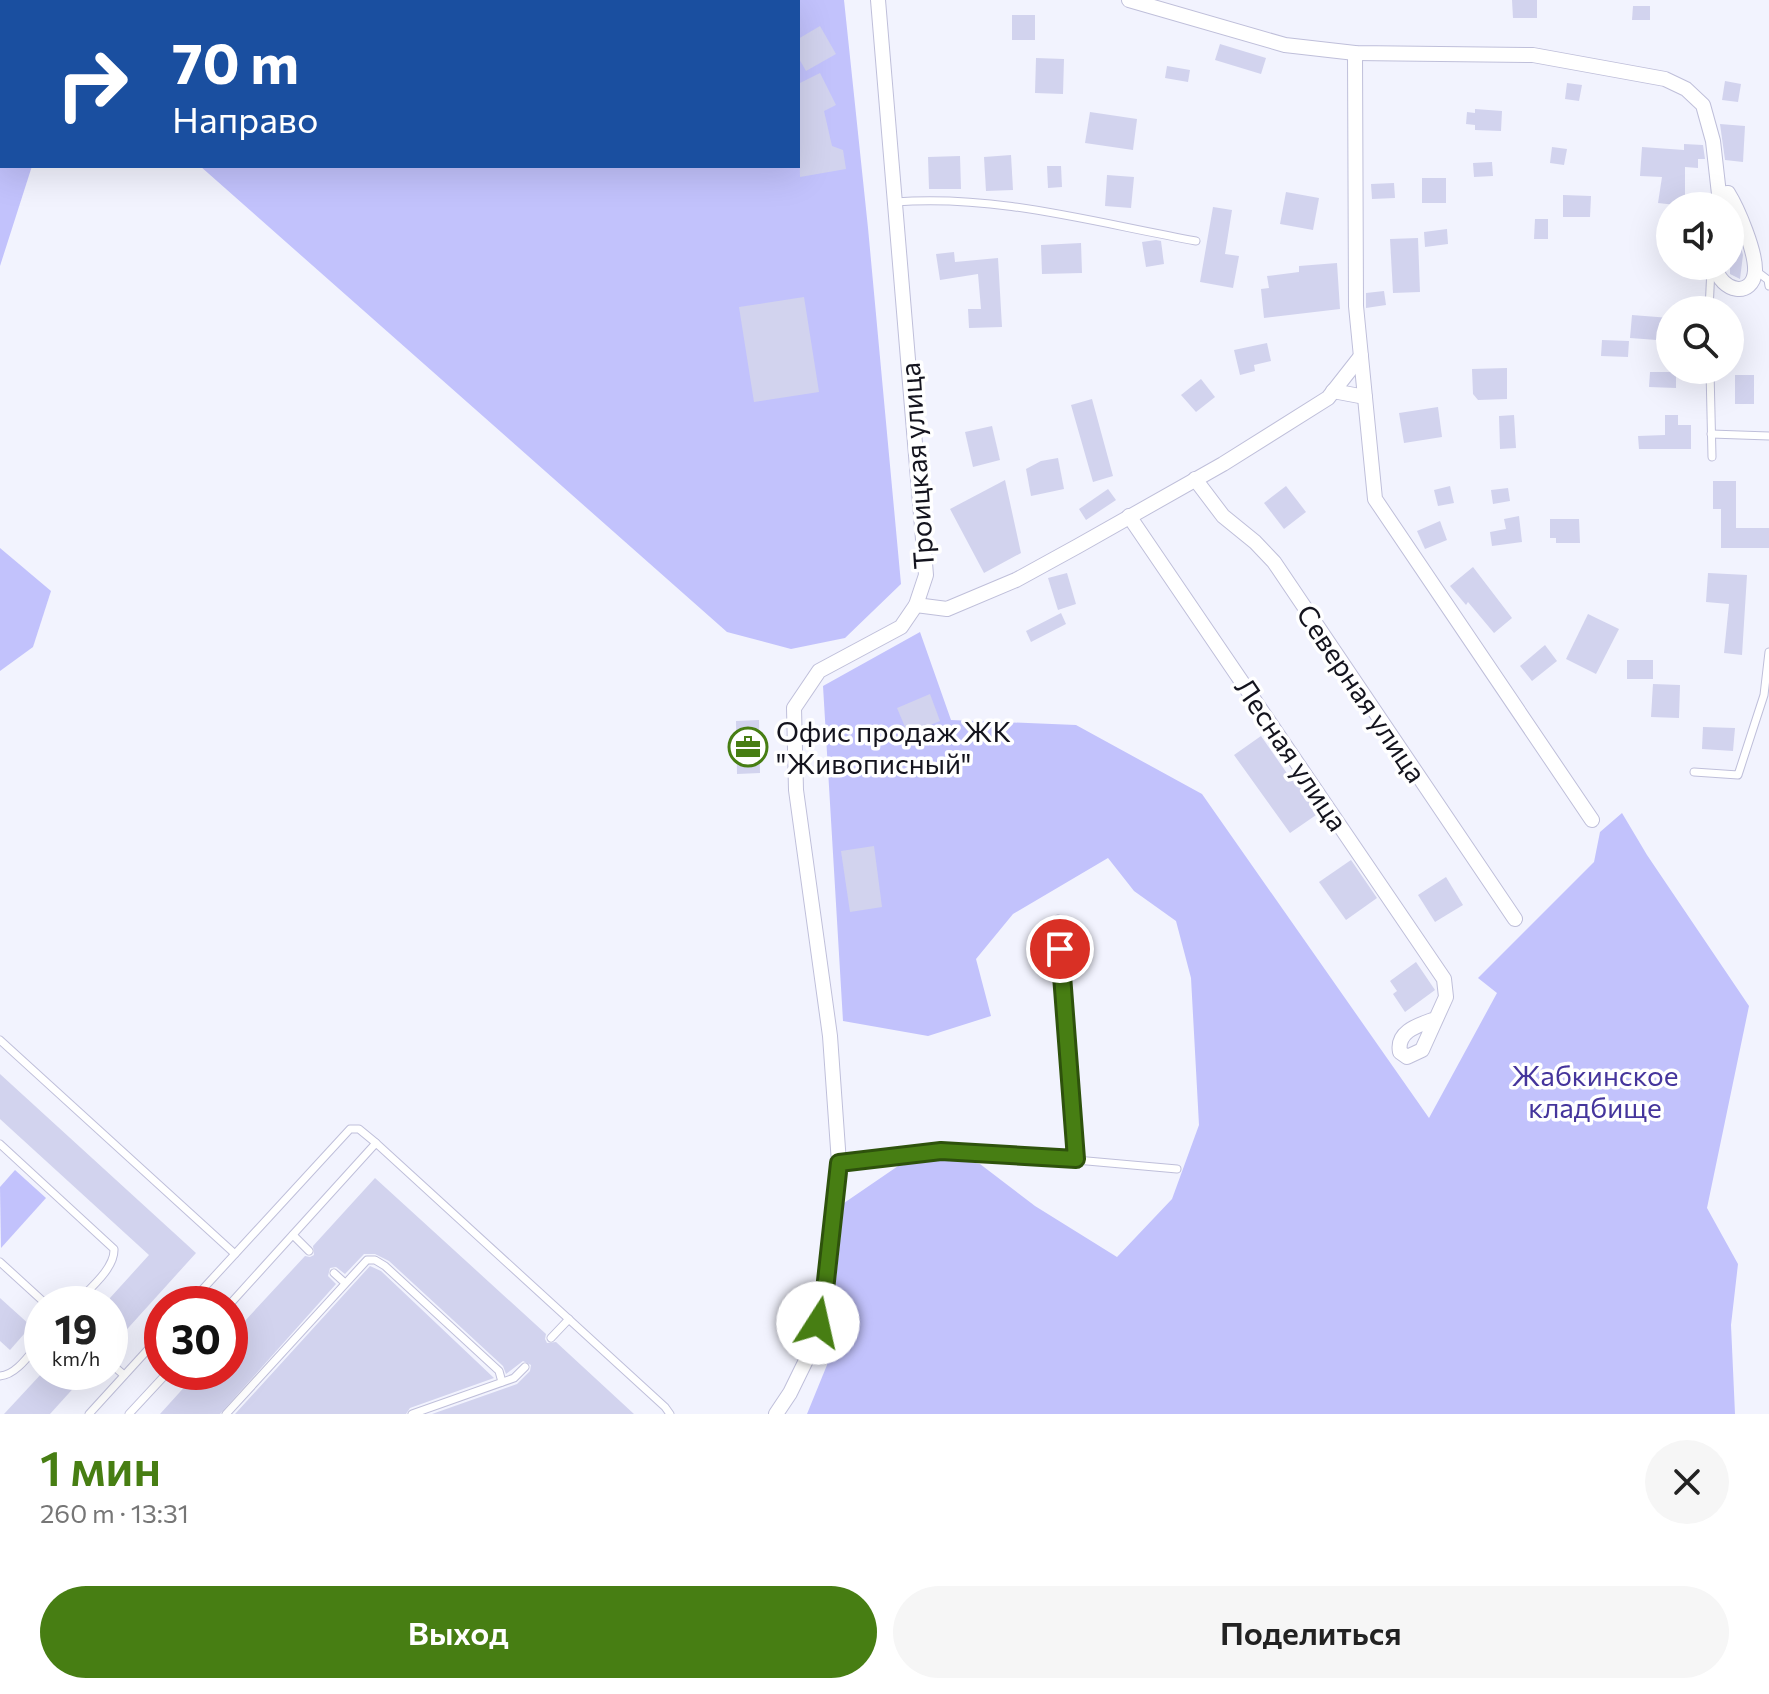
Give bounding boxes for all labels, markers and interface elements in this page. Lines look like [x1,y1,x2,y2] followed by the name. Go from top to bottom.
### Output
[172,27,299,96] text: 70 m
[40,32,144,136] icon: right
[172,96,318,140] text: Направо
[1656,192,1744,384] map controls
[1656,192,1744,280] button: sound
[1656,296,1744,384] button: search
[892,361,940,571] street label: Троицкая улица
[1290,598,1434,788] street label: Северная улица
[1228,671,1356,837] street label: Лесная улица
[776,714,1011,780] place label: Офис продаж ЖК "Живописный"
[727,726,769,768] office icon: Офис продаж ЖК "Живописный"
[1026,915,1094,983] pin
[1038,927,1082,971] icon: arrive
[1511,1058,1679,1124] park label: Жабкинское кладбище
[776,1281,860,1365] position arrow
[144,1286,248,1390] speed limit sign: 30
[55,1303,97,1352] text: 19
[52,1346,100,1370] text: km/h
[40,1437,161,1496] text: 1 мин
[1645,1440,1729,1524] button: close
[40,1497,189,1528] text: 260 m · 13:31
[40,1586,877,1678] button: Выход
[893,1586,1729,1678] button: Поделиться

